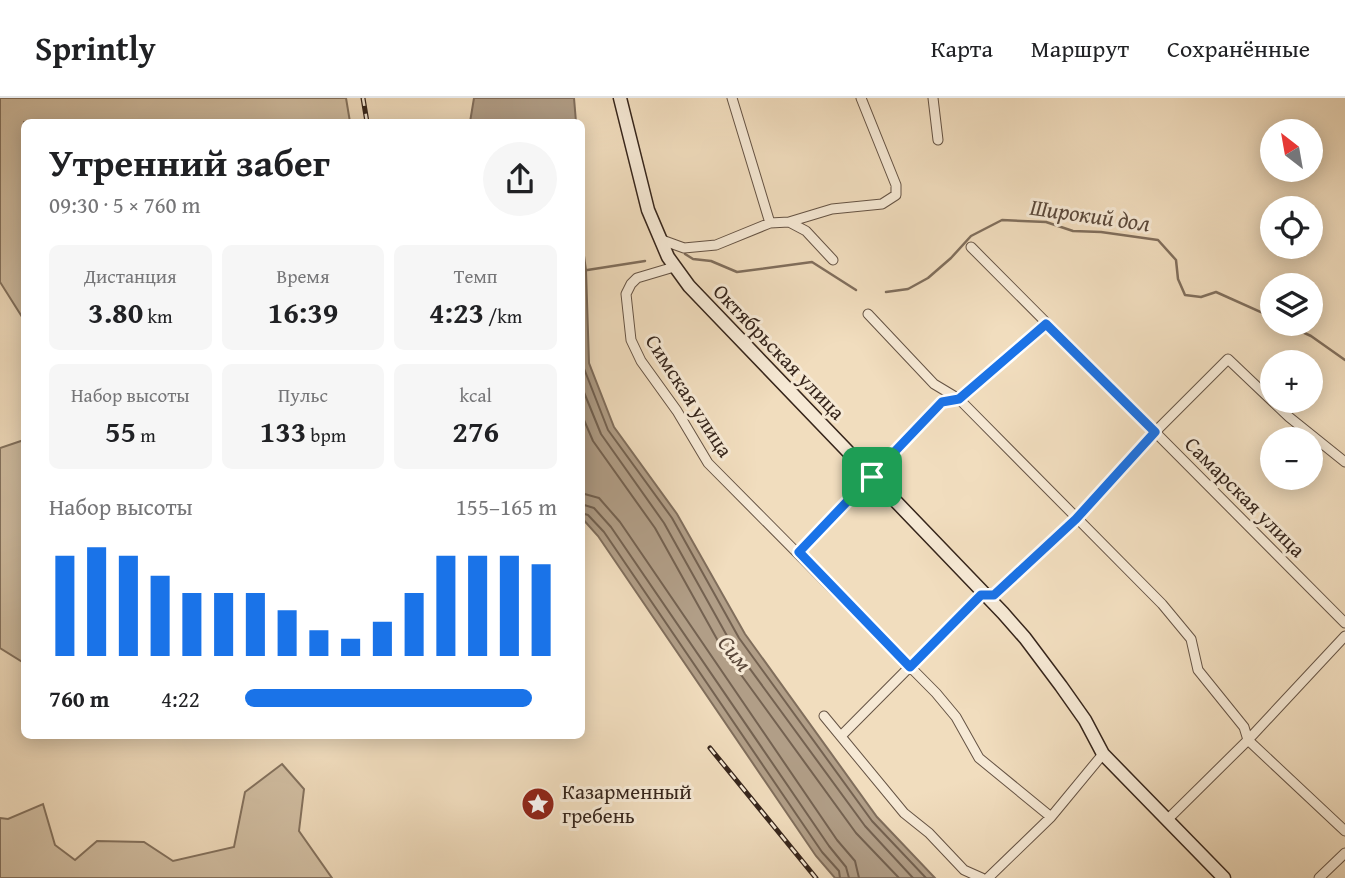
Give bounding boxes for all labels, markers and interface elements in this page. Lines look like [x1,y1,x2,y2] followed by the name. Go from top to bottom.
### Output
[35,24,156,72] text: Sprintly
[931,31,993,66] text: Карта
[1031,31,1129,66] text: Маршрут
[1167,31,1310,66] text: Сохранённые
[1260,119,1323,182] north arrow
[1260,119,1323,490] map controls
[49,134,330,190] text: Утренний забег
[483,142,557,216] button: share
[49,188,201,221] text: 09:30 · 5 × 760 m
[1028,190,1152,239] water label: Широкий дол
[1260,196,1323,259] button: locate
[84,262,177,290] text: Дистанция
[276,262,330,290] text: Время
[454,262,498,290] text: Темп
[1260,273,1323,336] button: layers
[706,277,853,427] street label: Октябрьская улица
[88,290,143,334] text: 3.80
[268,290,338,334] text: 16:39
[429,290,484,334] text: 4:23
[143,302,173,330] text: km
[484,302,522,330] text: /km
[638,328,741,463] street label: Симская улица
[1260,350,1323,413] button: +
[71,381,190,409] text: Набор высоты
[278,381,328,409] text: Пульс
[459,381,492,409] text: kcal
[105,409,136,453] text: 55
[260,409,306,453] text: 133
[452,409,499,453] text: 276
[136,421,156,449] text: m
[306,421,346,449] text: bpm
[1260,427,1323,490] button: −
[1178,429,1313,564] street label: Самарская улица
[842,447,902,507] pin
[853,458,891,496] icon: arrive
[49,490,193,523] text: Набор высоты
[456,490,557,523] text: 155–165 m
[711,627,760,678] water label: Сим
[49,682,110,715] text: 760 m
[161,682,200,715] text: 4:22
[562,776,692,831] place label: Казарменный гребень
[519,785,557,823] place icon: Казарменный гребень

